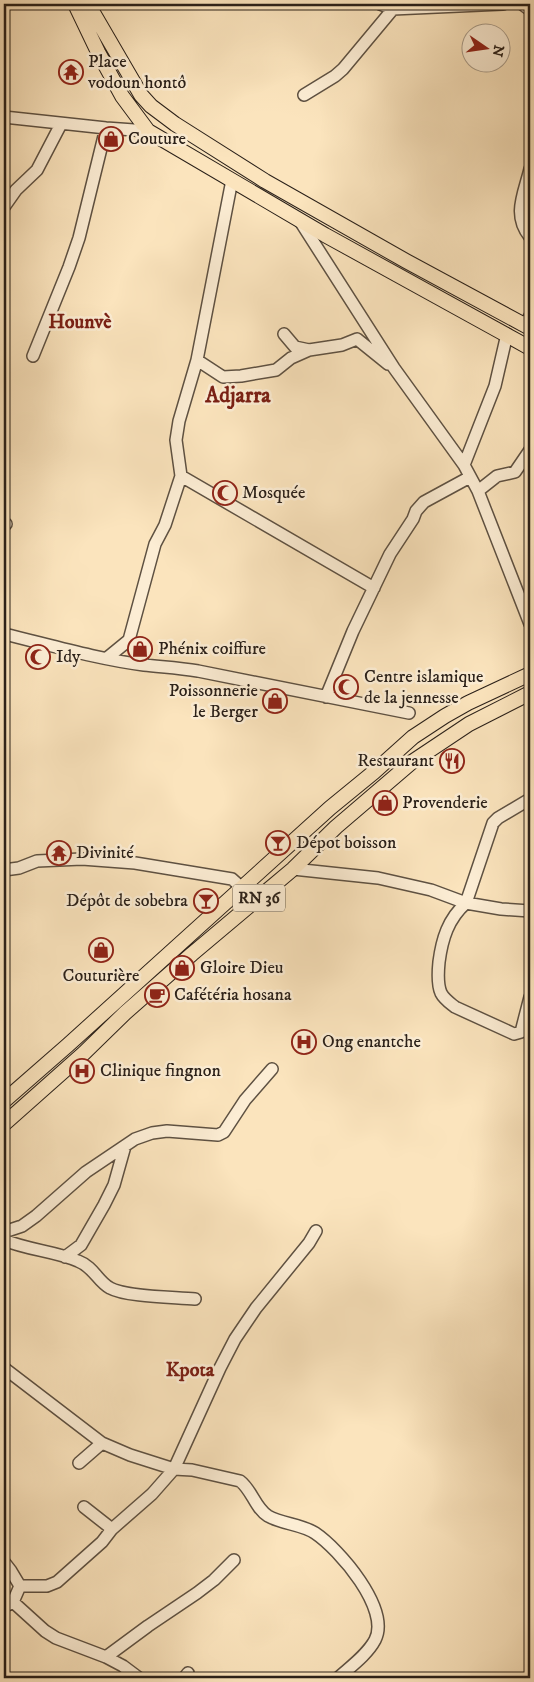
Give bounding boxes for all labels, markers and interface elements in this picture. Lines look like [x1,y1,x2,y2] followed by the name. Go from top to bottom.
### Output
[462,22,512,72] north arrow
[488,43,508,59] text: N
[87,51,186,94] place label: Place vodoun hontô
[58,59,84,85] temple icon: Place vodoun hontô
[98,126,124,152] shop icon: Couture
[128,128,186,150] place label: Couture
[48,310,112,335] district label: Hounvè
[204,382,271,410] district label: Adjarra
[212,480,238,506] mosque icon: Mosquée
[242,482,305,504] place label: Mosquée
[127,636,153,662] shop icon: Phénix coiffure
[158,638,266,660] place label: Phénix coiffure
[25,644,51,670] mosque icon: Idy
[56,646,81,668] place label: Idy
[364,666,483,709] place label: Centre islamique de la jennesse
[333,674,359,700] mosque icon: Centre islamique de la jennesse
[169,680,258,723] place label: Poissonnerie le Berger
[262,688,288,714] shop icon: Poissonnerie le Berger
[439,748,465,774] restaurant icon: Restaurant
[357,750,434,772] place label: Restaurant
[372,790,398,816] shop icon: Provenderie
[402,792,488,814] place label: Provenderie
[265,830,291,856] bar icon: Dépot boisson
[296,832,397,854] place label: Dépot boisson
[46,840,72,866] temple icon: Divinité
[76,842,134,864] place label: Divinité
[233,884,285,911] road number: RN 36
[193,888,219,914] bar icon: Dépôt de sobebra
[66,890,188,912] place label: Dépôt de sobebra
[88,937,114,963] shop icon: Couturière
[169,955,195,981] shop icon: Gloire Dieu
[200,957,284,979] place label: Gloire Dieu
[63,965,139,987] place label: Couturière
[144,982,170,1008] cafe icon: Cafétéria hosana
[174,984,292,1006] place label: Cafétéria hosana
[291,1029,317,1055] hospital icon: Ong enantche
[322,1031,421,1053] place label: Ong enantche
[69,1058,95,1084] hospital icon: Clinique fingnon
[100,1060,221,1082] place label: Clinique fingnon
[166,1358,215,1383] district label: Kpota

